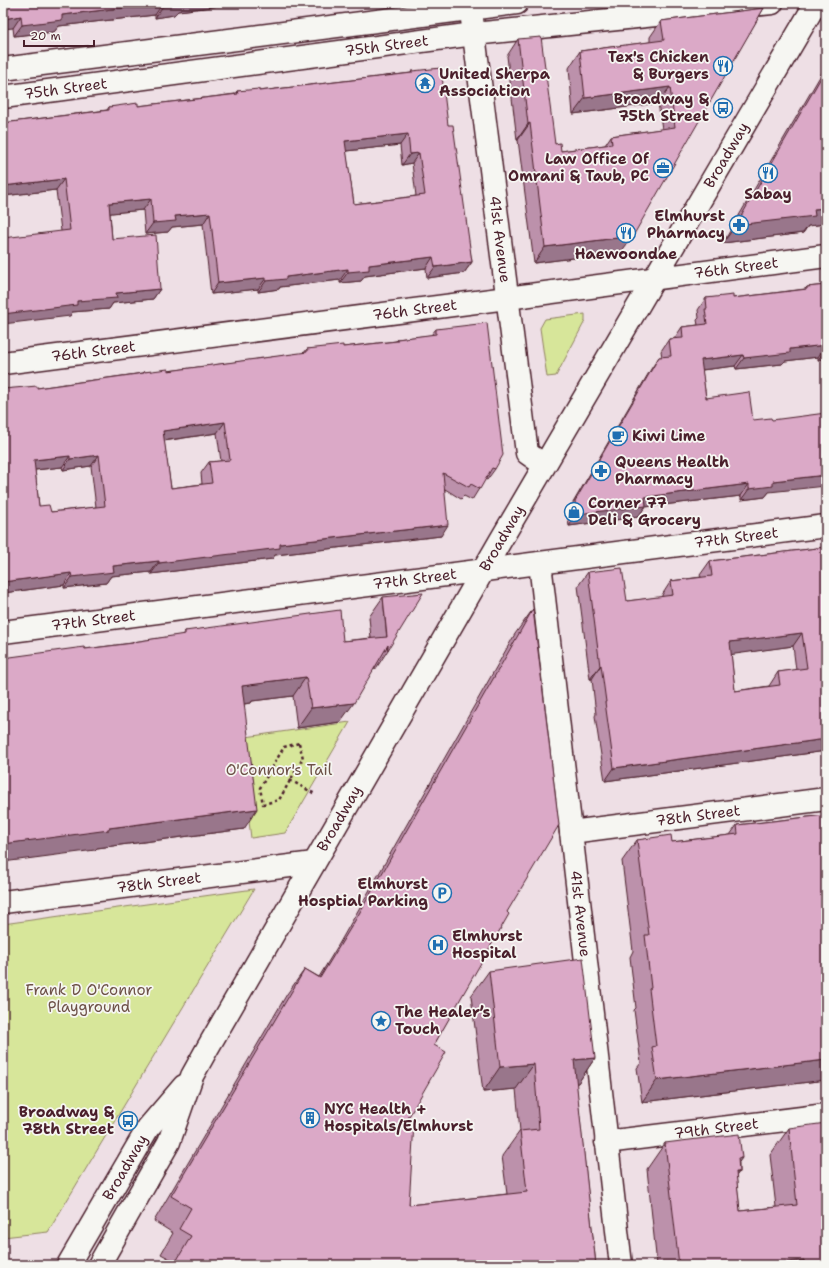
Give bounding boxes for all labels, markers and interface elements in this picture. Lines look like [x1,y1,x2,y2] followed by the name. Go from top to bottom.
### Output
[24,22,94,48] scale bar
[30,28,61,44] text: 20 m
[344,30,430,61] street label: 75th Street
[608,47,709,84] place label: Tex's Chicken & Burgers
[712,55,734,77] restaurant icon: Tex's Chicken & Burgers
[439,64,551,101] place label: United Sherpa Association
[414,72,436,94] temple icon: United Sherpa Association
[22,73,108,104] street label: 75th Street
[614,89,710,126] place label: Broadway & 75th Street
[712,97,734,119] bus stop icon: Broadway & 75th Street
[699,118,753,192] street label: Broadway
[508,149,649,186] place label: Law Office Of Omrani & Taub, PC
[652,157,674,179] office icon: Law Office Of Omrani & Taub, PC
[757,162,779,184] restaurant icon: Sabay
[744,184,792,204] place label: Sabay
[485,195,515,284] street label: 41st Avenue
[647,206,725,243] place label: Elmhurst Pharmacy
[728,214,750,236] pharmacy icon: Elmhurst Pharmacy
[615,222,637,244] restaurant icon: Haewoondae
[575,244,677,264] place label: Haewoondae
[692,252,779,283] street label: 76th Street
[371,295,458,325] street label: 76th Street
[50,336,137,367] street label: 76th Street
[607,425,629,447] cafe icon: Kiwi Lime
[632,426,706,446] place label: Kiwi Lime
[615,452,729,489] place label: Queens Health Pharmacy
[590,460,612,482] pharmacy icon: Queens Health Pharmacy
[588,493,701,530] place label: Corner 77 Deli & Grocery
[563,501,585,523] shop icon: Corner 77 Deli & Grocery
[475,502,529,575] street label: Broadway
[693,522,779,553] street label: 77th Street
[371,564,458,594] street label: 77th Street
[50,605,137,636] street label: 77th Street
[226,760,333,780] park label: O'Connor's Tail
[312,782,366,855] street label: Broadway
[654,800,741,831] street label: 78th Street
[115,867,202,898] street label: 78th Street
[566,869,595,958] street label: 41st Avenue
[298,874,428,911] place label: Elmhurst Hosptial Parking
[431,882,453,904] parking icon: Elmhurst Hosptial Parking
[452,926,523,963] place label: Elmhurst Hospital
[427,934,449,956] hospital icon: Elmhurst Hospital
[26,980,152,1017] park label: Frank D O'Connor Playground
[395,1002,490,1039] place label: The Healer’s Touch
[370,1010,392,1032] place icon: The Healer’s Touch
[324,1099,473,1136] place label: NYC Health + Hospitals/Elmhurst
[19,1102,115,1139] place label: Broadway & 78th Street
[299,1107,321,1129] building icon: NYC Health + Hospitals/Elmhurst
[117,1110,139,1132] bus stop icon: Broadway & 78th Street
[673,1113,760,1144] street label: 79th Street
[98,1131,152,1204] street label: Broadway

